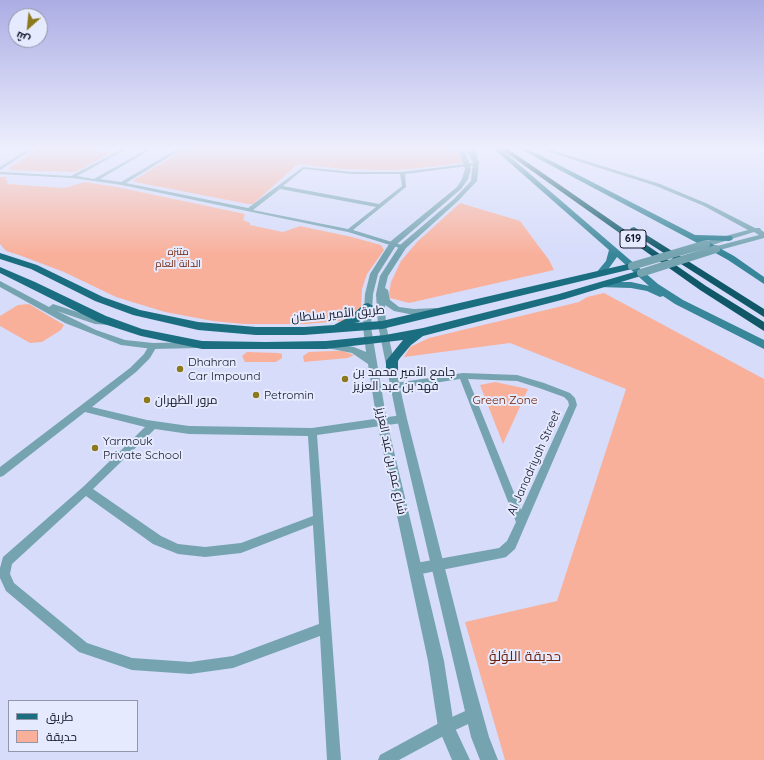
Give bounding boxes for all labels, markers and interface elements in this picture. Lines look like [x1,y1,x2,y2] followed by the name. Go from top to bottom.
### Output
[8,8,48,48] north arrow
[14,28,32,47] text: ش
[620,230,646,248] road number: 619
[155,246,201,270] park label: متنزه الدانة العام
[291,303,385,325] street label: طريق الأمير سلطان
[188,355,261,383] place label: Dhahran Car Impound
[175,364,185,374] marker: Dhahran Car Impound
[353,365,455,393] place label: جامع الأمير محمد بن فهد بن عبد العزيز
[340,374,350,384] marker: جامع الأمير محمد بن فهد بن عبد العزيز
[264,388,314,402] place label: Petromin
[251,390,261,400] marker: Petromin
[155,393,218,407] place label: مرور الظهران
[472,393,538,407] park label: Green Zone
[142,395,152,405] marker: مرور الظهران
[373,406,409,516] street label: شارع عمر بن عبد العزيز
[504,408,564,518] street label: Al Janadriyah Street
[103,434,182,462] place label: Yarmouk Private School
[90,443,100,453] marker: Yarmouk Private School
[489,649,561,665] park label: حديقة اللؤلؤ
[8,700,138,752] legend
[46,709,73,724] text: طريق
[46,729,77,744] text: حديقة

